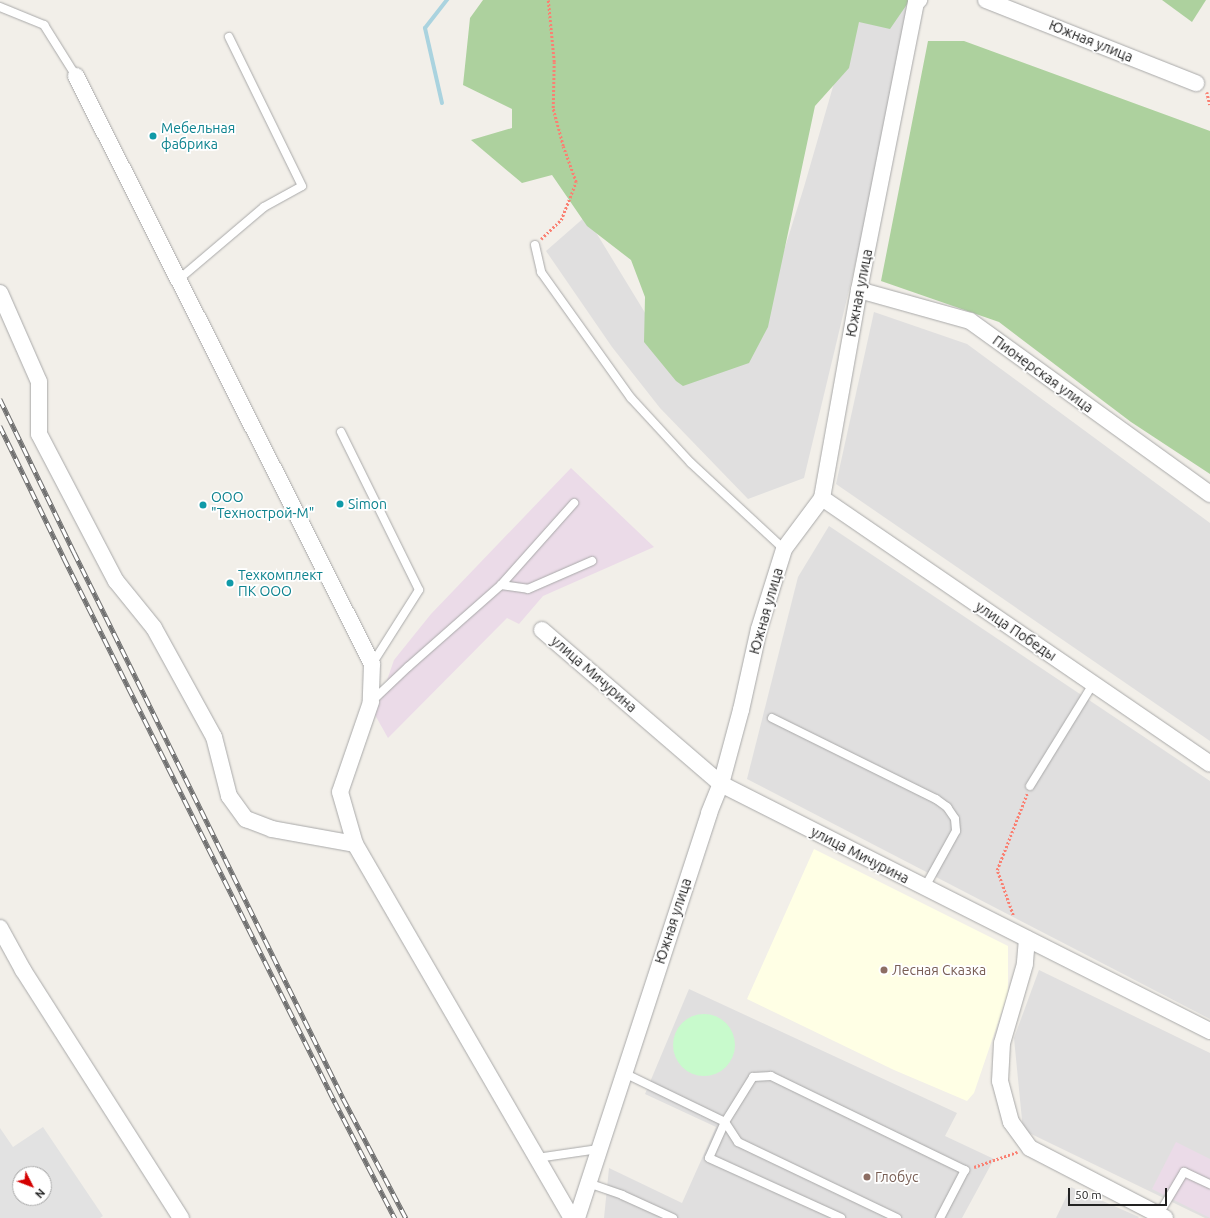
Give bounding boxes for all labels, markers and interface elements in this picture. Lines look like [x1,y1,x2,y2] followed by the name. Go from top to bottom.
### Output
[1047,17,1135,65] street label: Южная улица
[161,120,235,152] place label: Мебельная фабрика
[148,131,158,141] marker: Мебельная фабрика
[842,248,876,338] street label: Южная улица
[989,332,1097,416] street label: Пионерская улица
[211,489,314,522] place label: ООО "Технострой-М"
[348,496,387,512] place label: Simon
[335,499,345,509] marker: Simon
[198,500,208,510] marker: ООО "Технострой-М"
[746,566,786,656] street label: Южная улица
[238,567,323,600] place label: Техкомплект ПК ООО
[225,578,235,588] marker: Техкомплект ПК ООО
[972,598,1060,664] street label: улица Победы
[548,632,640,716] street label: улица Мичурина
[808,823,912,887] street label: улица Мичурина
[651,876,695,966] street label: Южная улица
[892,962,986,978] place label: Лесная Сказка
[879,965,889,975] marker: Лесная Сказка
[12,1166,52,1206] north arrow
[875,1169,918,1185] place label: Глобус
[862,1172,872,1182] marker: Глобус
[1070,1180,1169,1206] scale bar
[33,1186,47,1200] text: N
[1075,1188,1102,1201] text: 50 m

